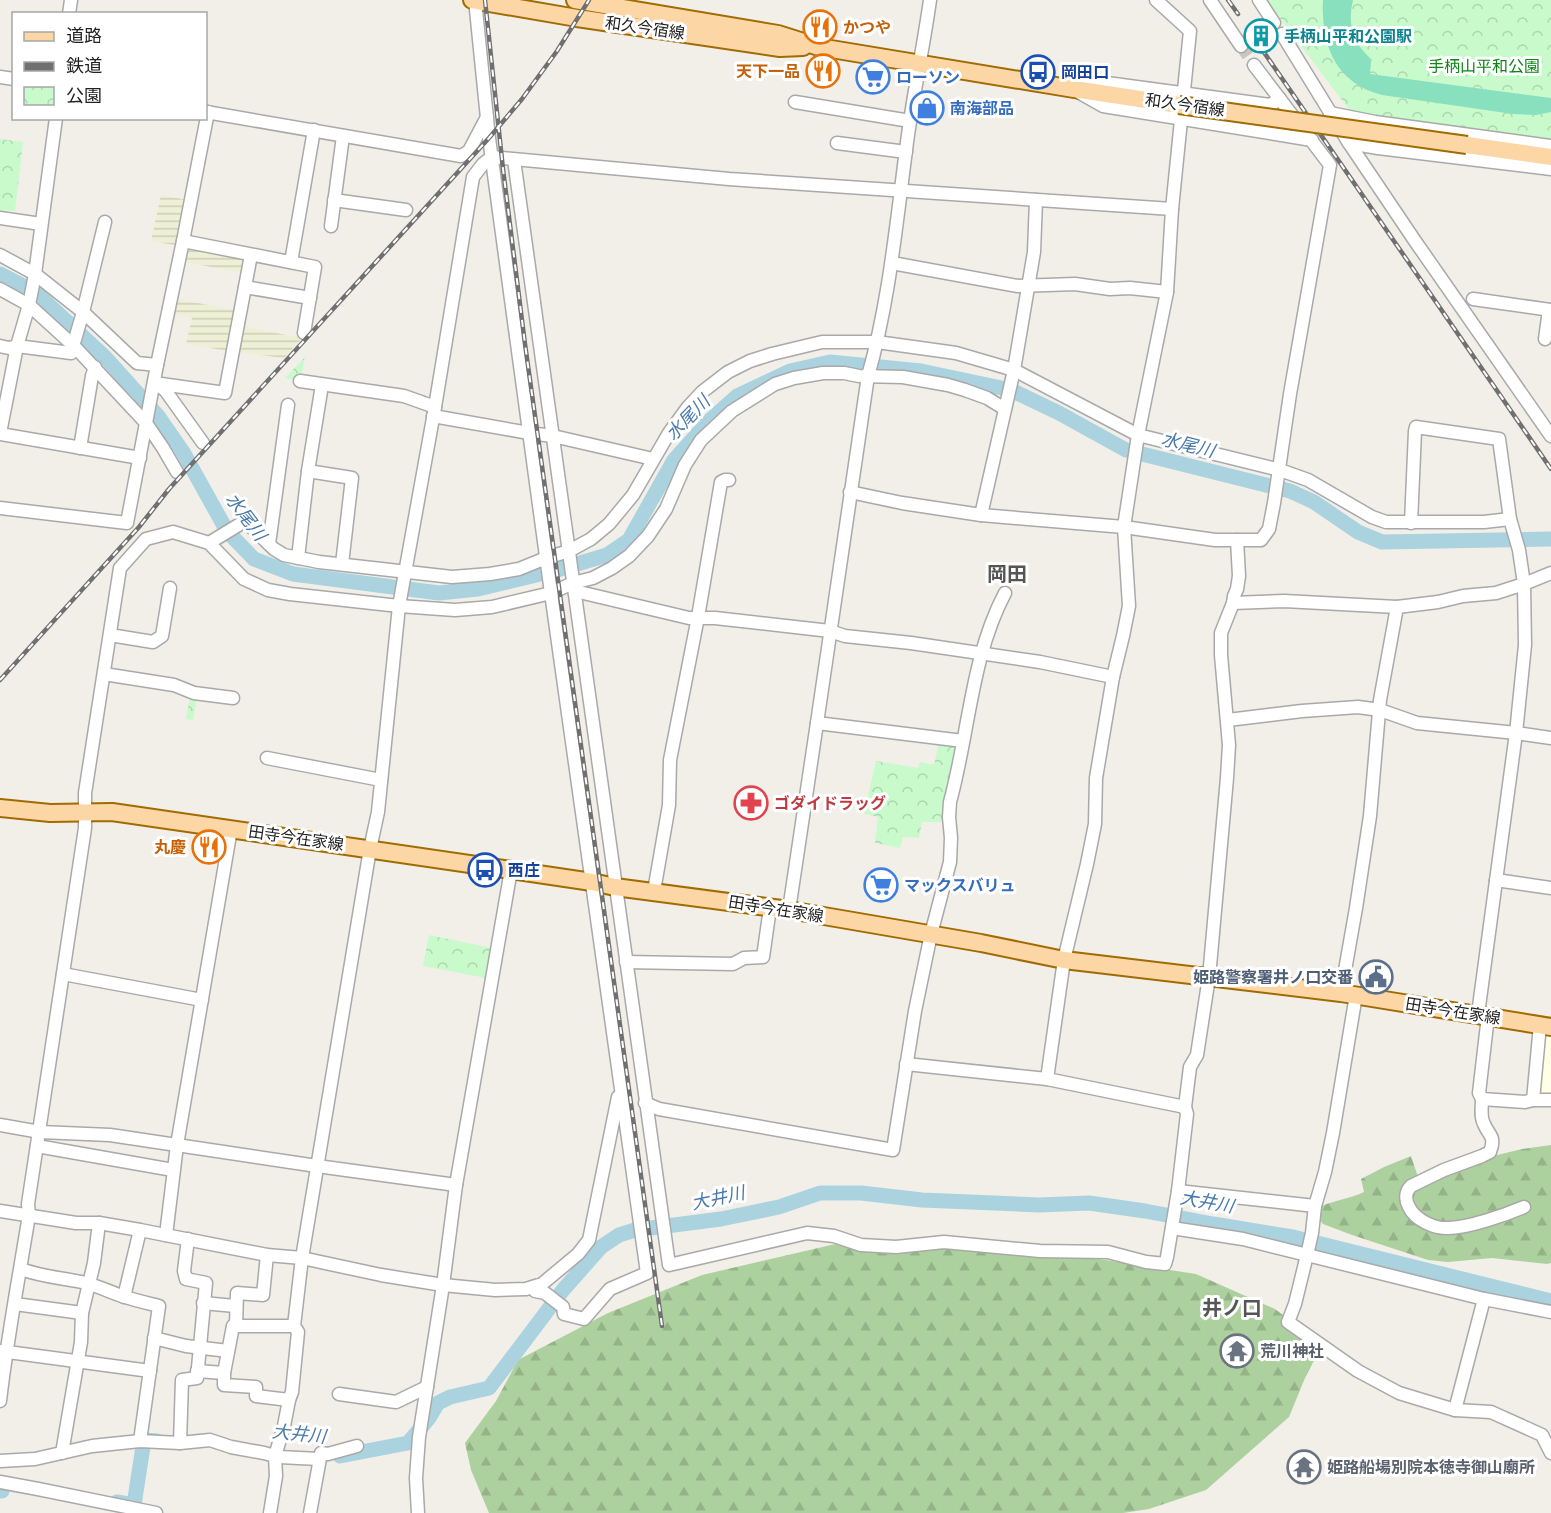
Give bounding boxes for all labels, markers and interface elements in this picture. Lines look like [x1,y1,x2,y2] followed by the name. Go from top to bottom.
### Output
[802,9,838,45] restaurant icon: かつや
[12,12,207,120] legend
[604,13,686,43] street label: 和久今宿線
[843,18,891,37] place label: かつや
[1243,18,1279,54] building icon: 手柄山平和公園駅
[66,25,102,47] text: 道路
[1284,27,1412,46] place label: 手柄山平和公園駅
[805,53,841,89] restaurant icon: 天下一品
[1020,54,1056,90] bus stop icon: 岡田口
[66,55,102,77] text: 鉄道
[1428,57,1540,76] park label: 手柄山平和公園
[855,59,891,95] supermarket icon: ローソン
[736,62,800,81] place label: 天下一品
[1061,63,1109,82] place label: 岡田口
[896,68,960,87] place label: ローソン
[66,85,102,107] text: 公園
[909,90,945,126] shop icon: 南海部品
[1144,90,1226,120] street label: 和久今宿線
[950,99,1014,118] place label: 南海部品
[661,389,716,445] water label: 水尾川
[1159,428,1219,463] water label: 水尾川
[221,489,272,547] water label: 水尾川
[987,562,1027,586] district label: 岡田
[733,785,769,821] pharmacy icon: ゴダイドラッグ
[774,794,886,813] place label: ゴダイドラッグ
[247,822,345,854] street label: 田寺今在家線
[191,829,227,865] restaurant icon: 丸慶
[154,838,186,857] place label: 丸慶
[467,852,503,888] bus stop icon: 西庄
[508,861,540,880] place label: 西庄
[863,867,899,903] supermarket icon: マックスバリュ
[904,876,1016,895] place label: マックスバリュ
[727,892,825,926] street label: 田寺今在家線
[1358,959,1394,995] public building icon: 姫路警察署井ノ口交番
[1193,968,1353,987] place label: 姫路警察署井ノ口交番
[1404,994,1502,1028] street label: 田寺今在家線
[689,1181,749,1214] water label: 大井川
[1179,1186,1237,1218] water label: 大井川
[1202,1296,1262,1320] district label: 井ノ口
[1219,1333,1255,1369] temple icon: 荒川神社
[1260,1342,1324,1361] place label: 荒川神社
[271,1420,329,1448] water label: 大井川
[1286,1449,1322,1485] temple icon: 姫路船場別院本徳寺御山廟所
[1327,1458,1535,1477] place label: 姫路船場別院本徳寺御山廟所

